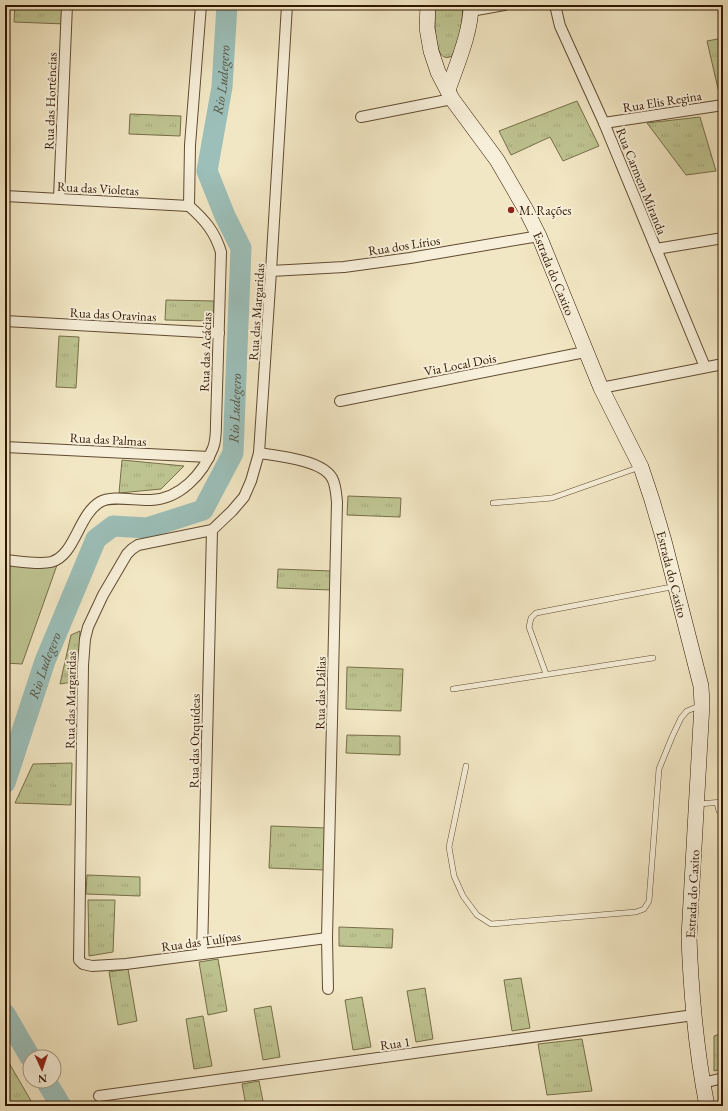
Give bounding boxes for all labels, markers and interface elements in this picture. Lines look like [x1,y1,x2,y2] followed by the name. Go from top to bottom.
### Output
[208,44,234,116] water label: Rio Ludegero
[40,52,61,150] street label: Rua das Hortências
[621,87,704,116] street label: Rua Elis Regina
[612,125,671,238] street label: Rua Carmem Miranda
[57,178,139,199] street label: Rua das Violetas
[519,202,572,219] place label: M. Rações
[506,205,516,215] marker: M. Rações
[529,229,578,318] street label: Estrada do Caxito
[367,231,441,260] street label: Rua dos Lírios
[245,263,268,361] street label: Rua das Margaridas
[69,304,157,325] street label: Rua das Oravinas
[196,312,215,392] street label: Rua das Acácias
[423,349,498,380] street label: Via Local Dois
[224,372,245,444] water label: Rio Ludegero
[69,429,147,450] street label: Rua das Palmas
[652,529,691,619] street label: Estrada do Caxito
[24,629,65,701] water label: Rio Ludegero
[61,651,80,749] street label: Rua das Margaridas
[311,656,330,730] street label: Rua das Dálias
[185,694,204,788] street label: Rua das Orquídeas
[682,849,703,939] street label: Estrada do Caxito
[160,927,242,955] street label: Rua das Tulípas
[379,1033,411,1054] street label: Rua 1
[22,1049,62,1089] north arrow
[38,1072,47,1086] text: N

